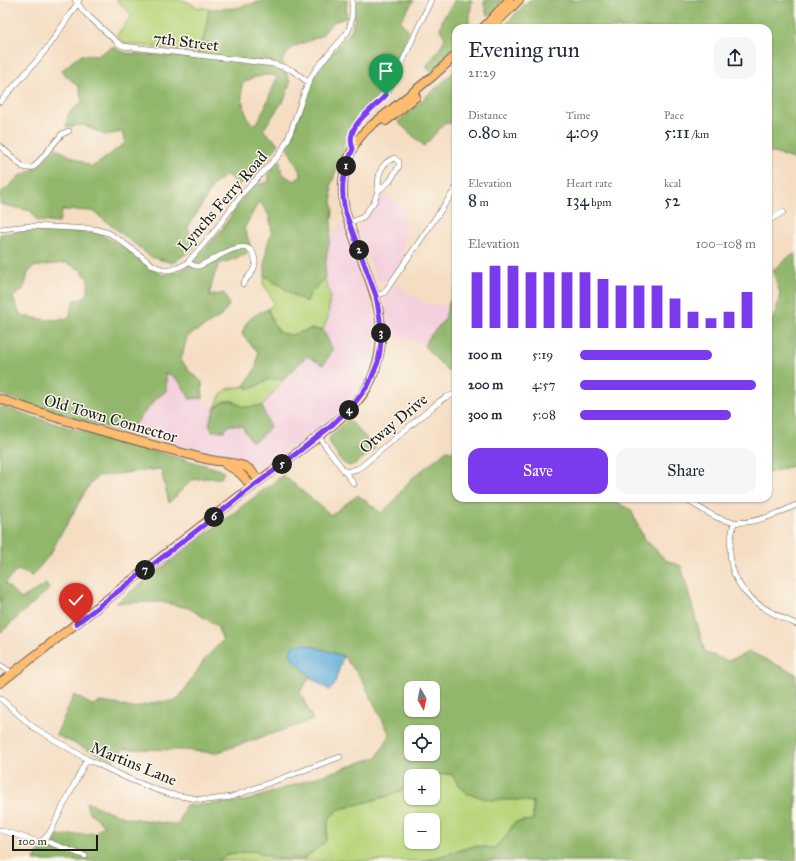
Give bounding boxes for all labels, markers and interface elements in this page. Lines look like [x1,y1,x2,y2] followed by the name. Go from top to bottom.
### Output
[152,28,220,55] street label: 7th Street
[468,36,580,63] text: Evening run
[714,37,756,79] button: share
[369,54,403,95] pin
[375,60,397,82] icon: arrive
[468,65,496,81] text: 21:29
[468,109,507,122] text: Distance
[566,109,590,122] text: Time
[664,109,684,122] text: Pace
[468,122,500,143] text: 0.80
[566,122,599,143] text: 4:09
[664,122,690,143] text: 5:11
[500,128,517,141] text: km
[690,128,709,141] text: /km
[174,147,271,255] street label: Lynchs Ferry Road
[336,156,356,176] pin: 1
[344,159,348,172] text: 1
[468,177,512,190] text: Elevation
[566,177,612,190] text: Heart rate
[664,177,681,190] text: kcal
[468,190,477,211] text: 8
[566,190,589,211] text: 134
[664,190,680,211] text: 52
[477,196,489,209] text: m
[589,196,611,209] text: bpm
[468,236,520,252] text: Elevation
[696,236,756,252] text: 100–108 m
[349,240,369,260] pin: 2
[356,243,362,256] text: 2
[371,323,391,343] pin: 3
[379,326,383,339] text: 3
[468,347,502,363] text: 100 m
[532,347,553,363] text: 5:19
[468,377,503,393] text: 200 m
[532,377,556,393] text: 4:57
[356,389,431,457] street label: Otway Drive
[42,390,180,447] street label: Old Town Connector
[339,400,359,420] pin: 4
[346,403,352,416] text: 4
[468,407,502,423] text: 300 m
[532,407,556,423] text: 5:08
[468,448,608,494] button: Save
[616,448,756,494] button: Share
[272,454,292,474] pin: 5
[279,457,285,470] text: 5
[204,507,224,527] pin: 6
[211,510,217,523] text: 6
[135,560,155,580] pin: 7
[142,563,148,576] text: 7
[59,583,93,624] pin
[65,589,87,611] icon: check
[404,681,440,717] north arrow
[404,681,440,849] map controls
[404,725,440,761] button: locate
[88,738,180,789] street label: Martins Lane
[404,769,440,805] button: +
[404,813,440,849] button: −
[12,833,98,852] scale bar
[18,835,47,848] text: 100 m

